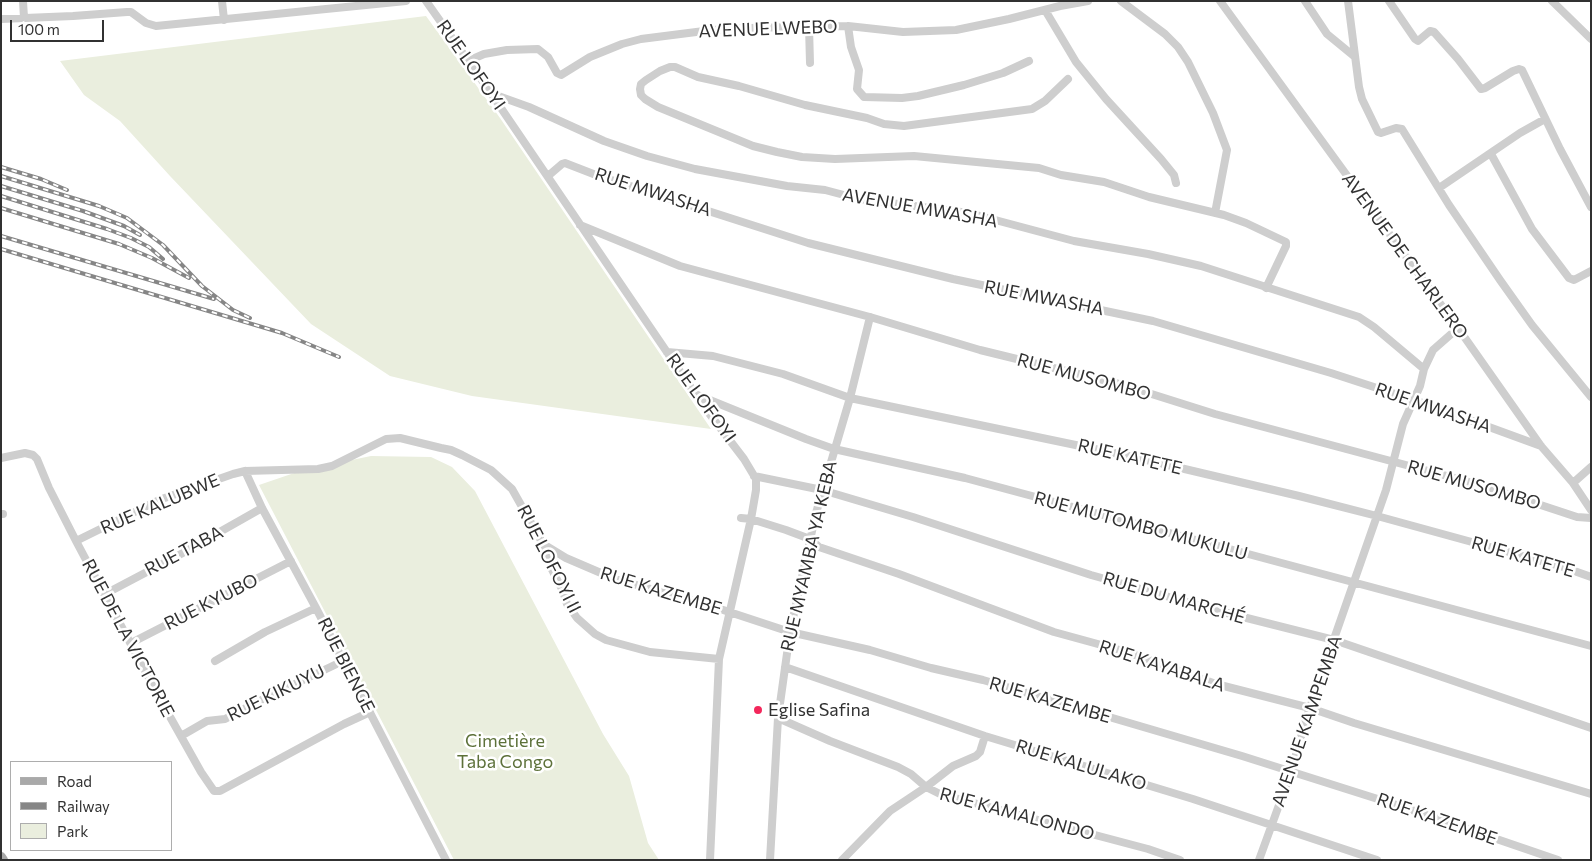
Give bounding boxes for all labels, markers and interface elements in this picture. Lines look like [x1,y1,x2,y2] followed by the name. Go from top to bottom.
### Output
[12,10,106,42] scale bar
[432,16,510,114] street label: RUE LOFOYI
[698,16,838,42] street label: AVENUE LWEBO
[18,20,60,38] text: 100 m
[592,163,714,221] street label: RUE MWASHA
[1337,169,1473,343] street label: AVENUE DE CHARLERO
[841,184,999,232] street label: AVENUE MWASHA
[982,276,1106,320] street label: RUE MWASHA
[661,349,741,447] street label: RUE LOFOYI
[1015,349,1153,405] street label: RUE MUSOMBO
[1372,378,1494,438] street label: RUE MWASHA
[1076,435,1184,479] street label: RUE KATETE
[1405,456,1543,514] street label: RUE MUSOMBO
[777,458,841,654] street label: RUE MYAMBA YA KEBA
[97,469,223,539] street label: RUE KALUBWE
[1032,487,1250,565] street label: RUE MUTOMBO MUKULU
[513,501,585,617] street label: RUE LOFOYI II
[141,521,227,581] street label: RUE TABA
[1469,532,1577,582] street label: RUE KATETE
[77,555,179,721] street label: RUE DE LA VICTORIE
[598,562,724,620] street label: RUE KAZEMBE
[1100,567,1248,629] street label: RUE DU MARCHÉ
[161,569,261,635] street label: RUE KYUBO
[313,614,379,716] street label: RUE BIENGE
[1267,632,1347,810] street label: AVENUE KAMPEMBA
[1096,635,1228,697] street label: RUE KAYABALA
[224,660,328,726] street label: RUE KIKUYU
[987,672,1113,728] street label: RUE KAZEMBE
[768,699,870,721] place label: Eglise Safina
[752,704,764,716] marker: Eglise Safina
[457,730,553,772] park label: Cimetière Taba Congo
[1013,735,1149,795] street label: RUE KALULAKO
[10,761,172,851] legend
[57,772,92,790] text: Road
[937,783,1097,845] street label: RUE KAMALONDO
[1374,788,1500,850] street label: RUE KAZEMBE
[57,797,110,815] text: Railway
[57,822,88,840] text: Park

